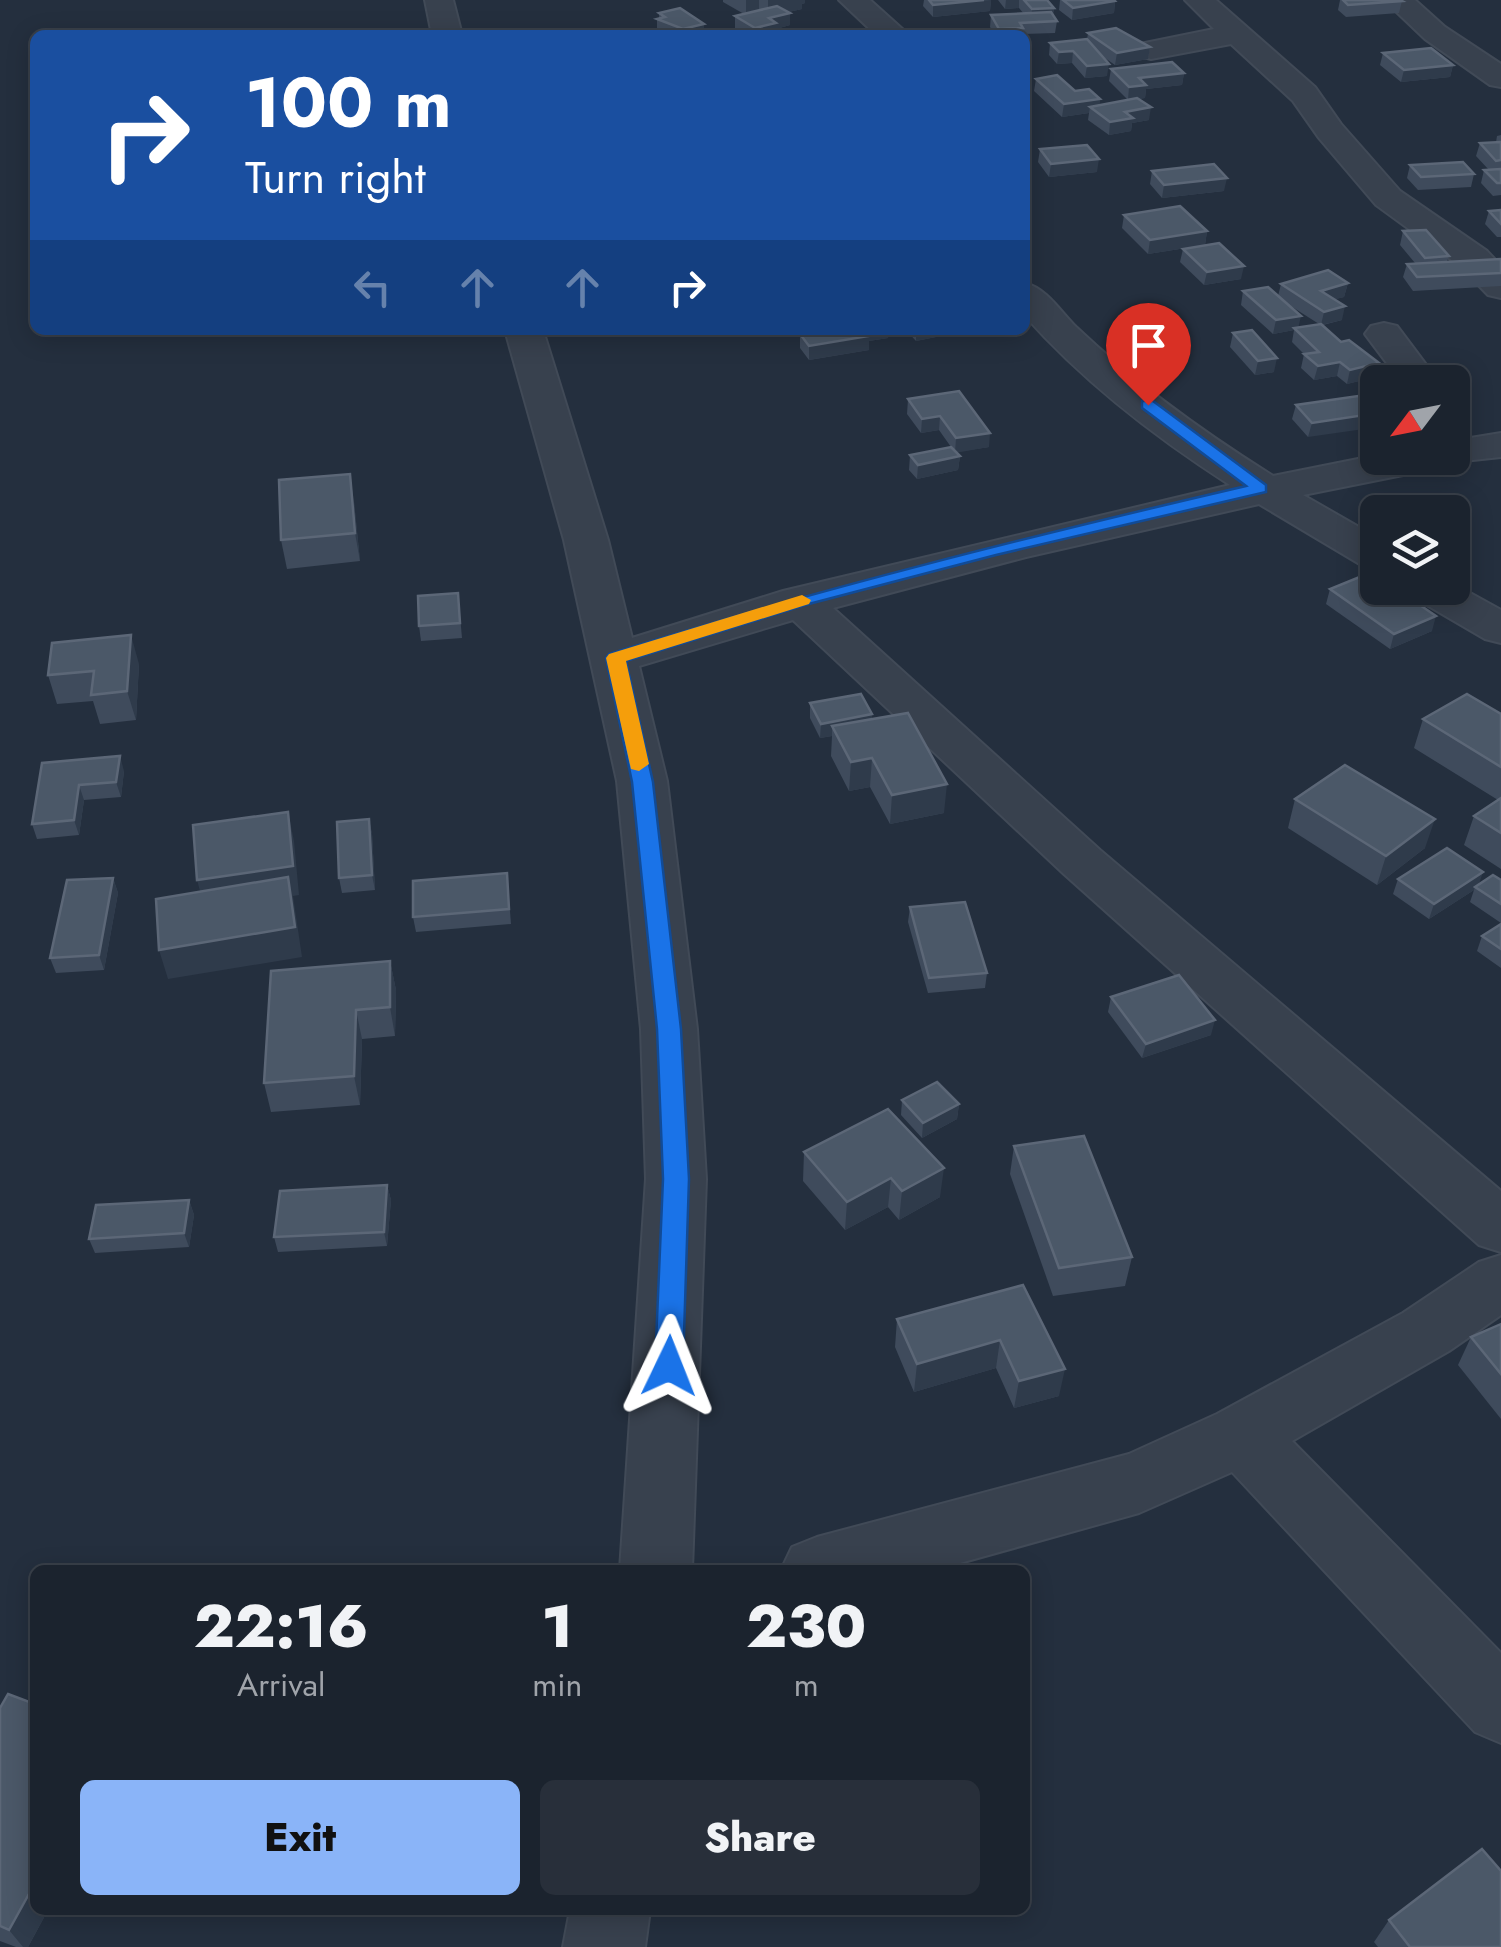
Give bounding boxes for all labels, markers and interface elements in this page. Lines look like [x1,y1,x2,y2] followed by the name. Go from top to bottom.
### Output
[245,52,452,153] text: 100 m
[80,70,210,200] icon: right
[245,145,426,210] text: Turn right
[345,260,400,315] icon: left
[450,260,505,315] icon: ahead
[555,260,610,315] icon: ahead
[660,260,715,315] icon: right
[1106,303,1191,406] pin
[1121,318,1176,373] icon: arrive
[1360,365,1470,475] north arrow
[1360,365,1470,605] map controls
[1360,495,1470,605] button: layers
[617,1314,721,1418] position arrow
[194,1583,369,1670] text: 22:16
[542,1583,573,1670] text: 1
[746,1583,866,1670] text: 230
[237,1662,325,1708] text: Arrival
[532,1662,582,1708] text: min
[794,1662,819,1708] text: m
[80,1780,520,1895] button: Exit
[540,1780,980,1895] button: Share

